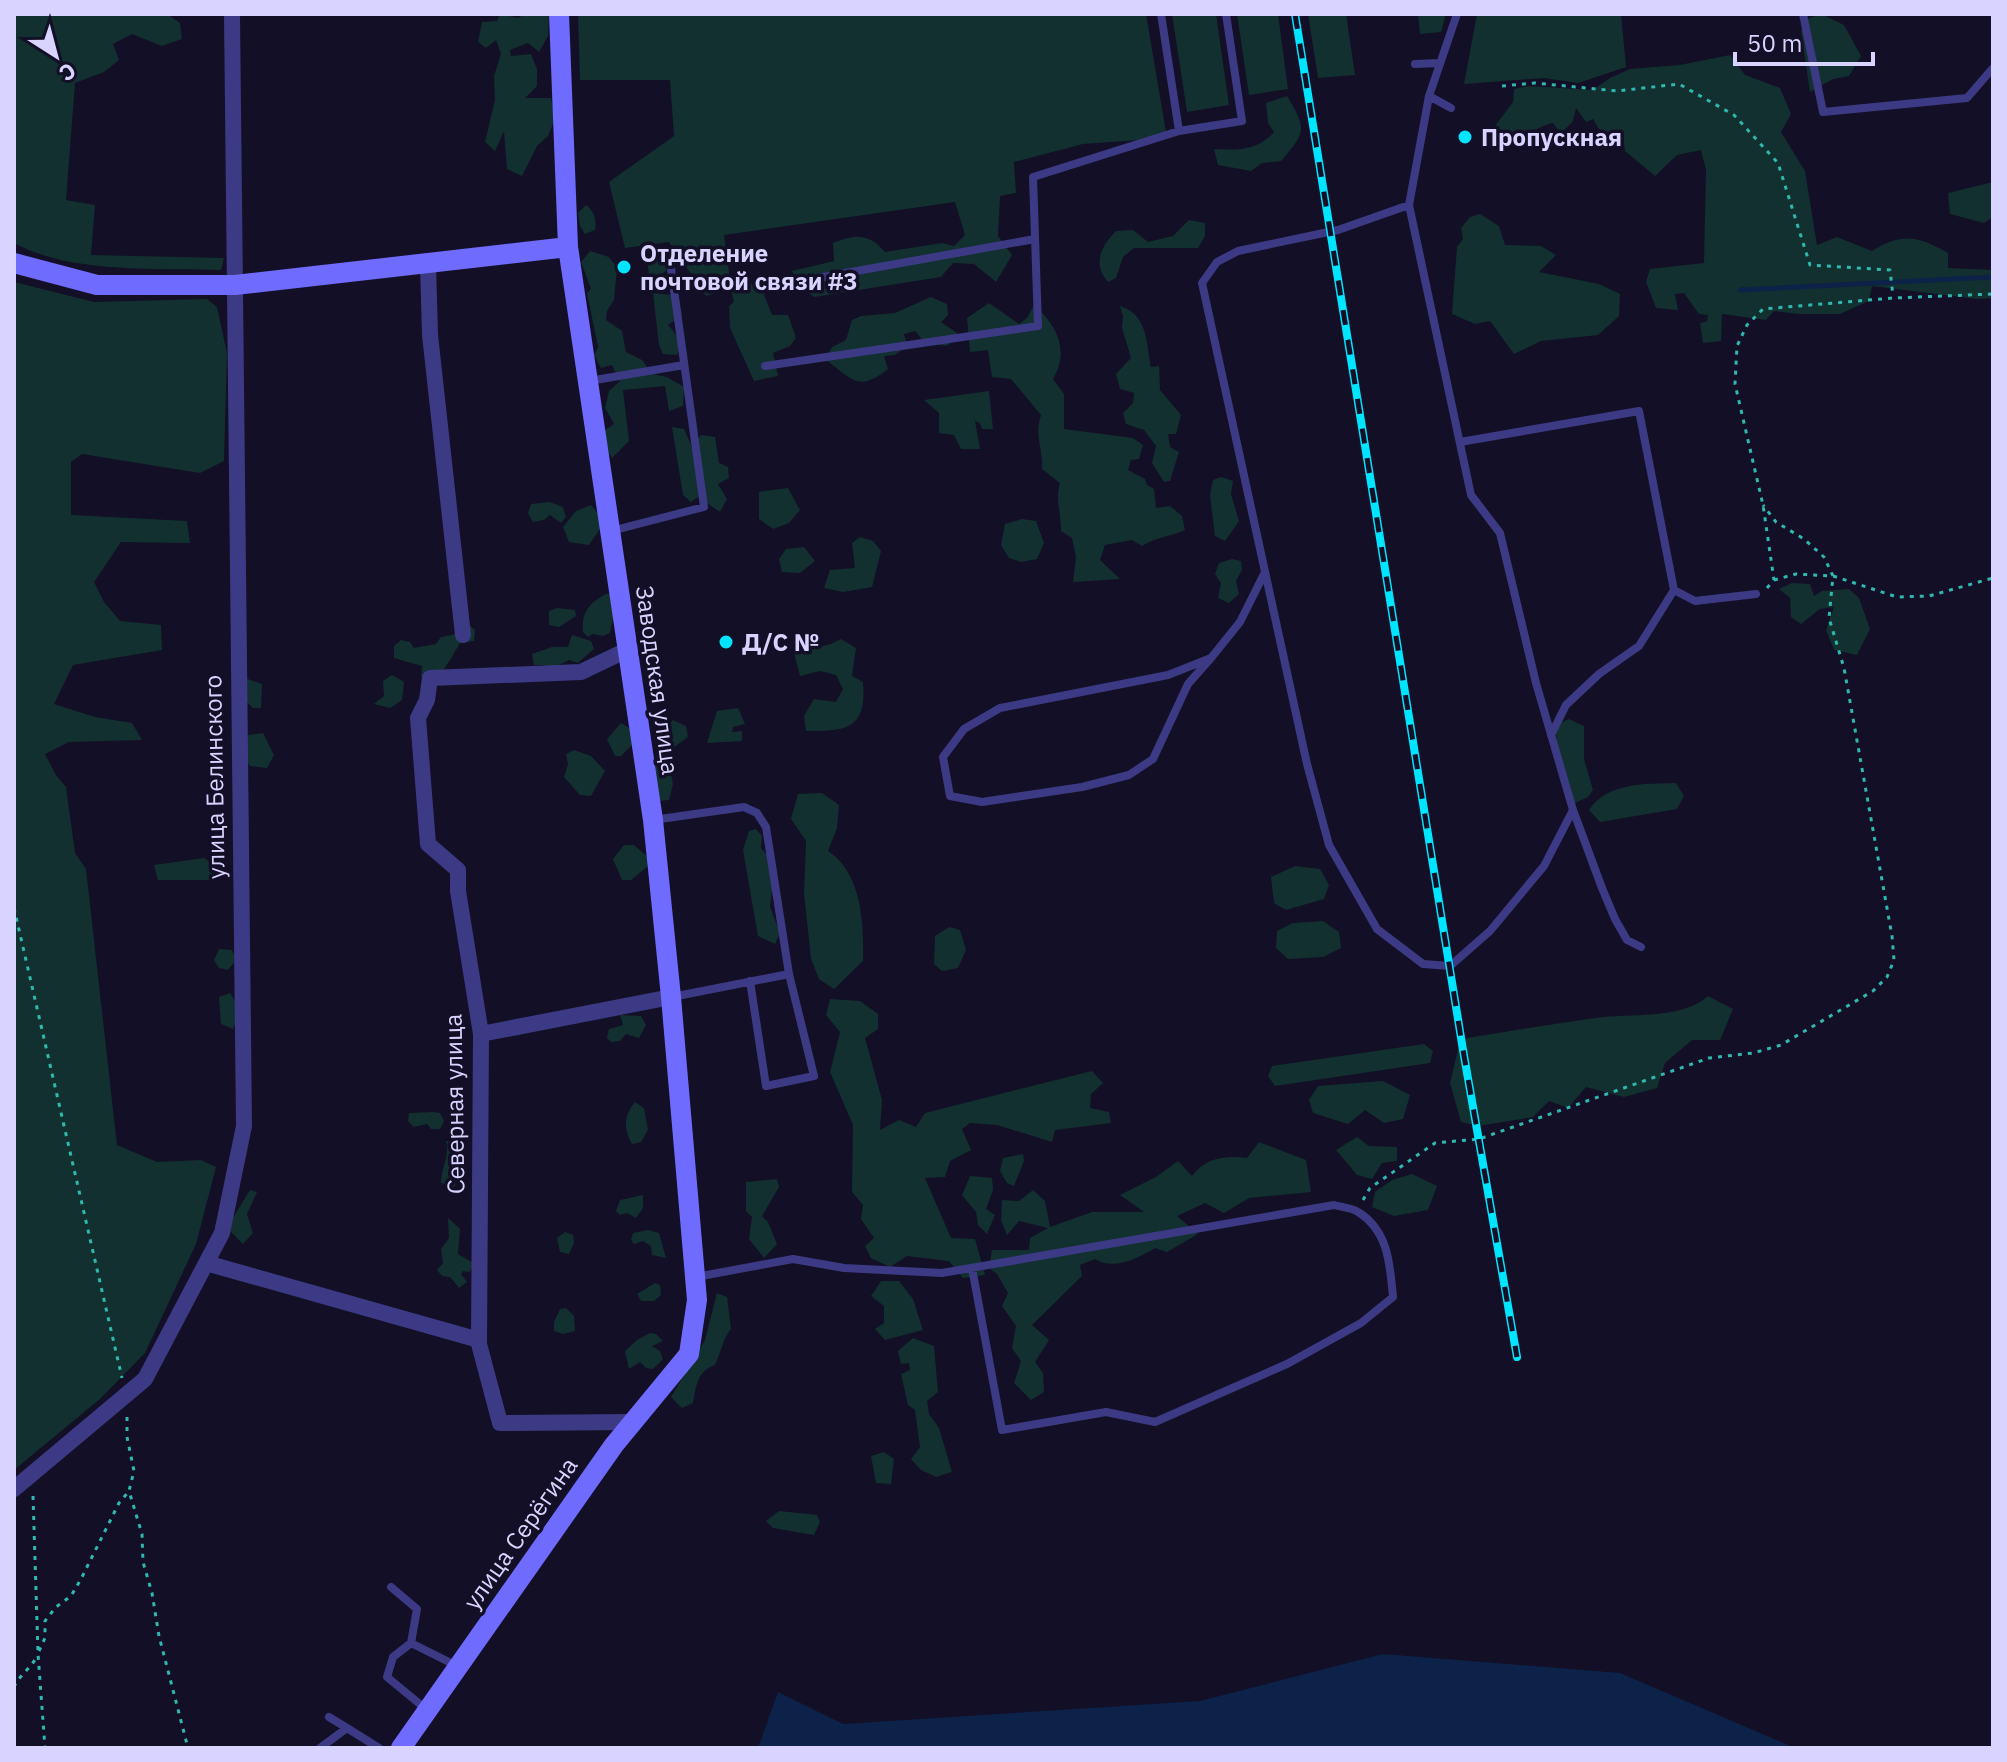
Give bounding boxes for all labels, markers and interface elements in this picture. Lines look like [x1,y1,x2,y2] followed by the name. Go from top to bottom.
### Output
[16,16,96,96] north arrow
[1735,16,1873,66] scale bar
[1747,27,1802,59] text: 50 m
[54,57,82,89] text: С
[1481,121,1622,153] place label: Пропускная
[1456,128,1474,146] marker: Пропускная
[640,237,858,297] place label: Отделение почтовой связи #3
[615,258,633,276] marker: Отделение почтовой связи #3
[629,583,687,777] street label: Заводская улица
[742,626,819,658] place label: Д/С №
[717,633,735,651] marker: Д/С №
[196,675,232,879] street label: улица Белинского
[436,1013,472,1195] street label: Северная улица
[456,1450,584,1615] street label: улица Серёгина

